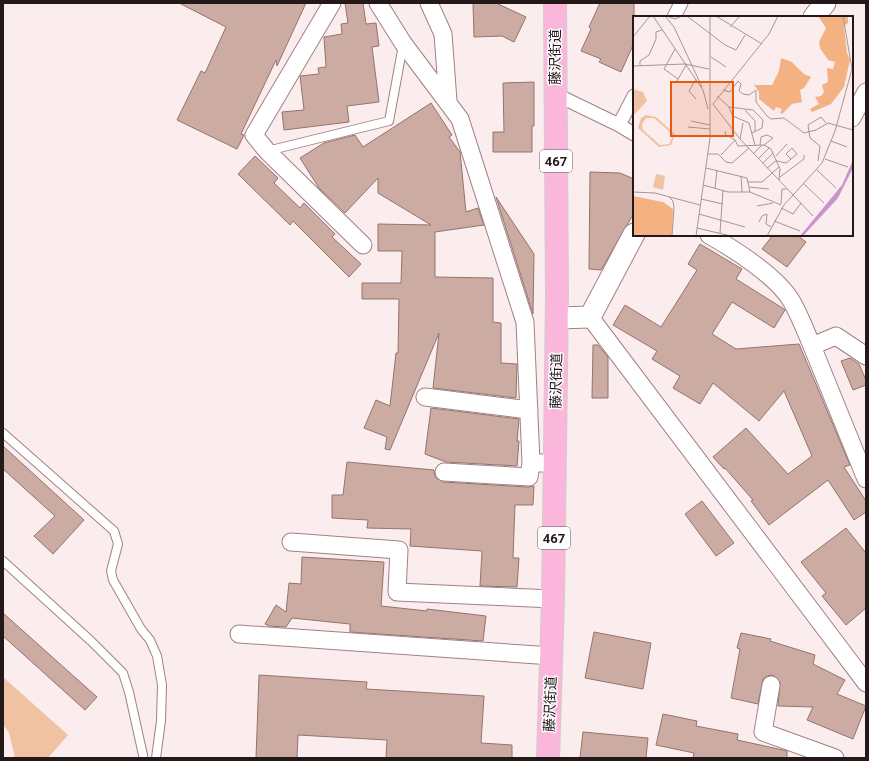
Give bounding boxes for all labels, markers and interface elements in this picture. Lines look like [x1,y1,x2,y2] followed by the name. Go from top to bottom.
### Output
[633,16,853,236] inset map
[547,29,563,85] street label: 藤沢街道
[540,150,572,172] road number: 467
[548,353,564,409] street label: 藤沢街道
[538,527,570,549] road number: 467
[541,676,559,732] street label: 藤沢街道

